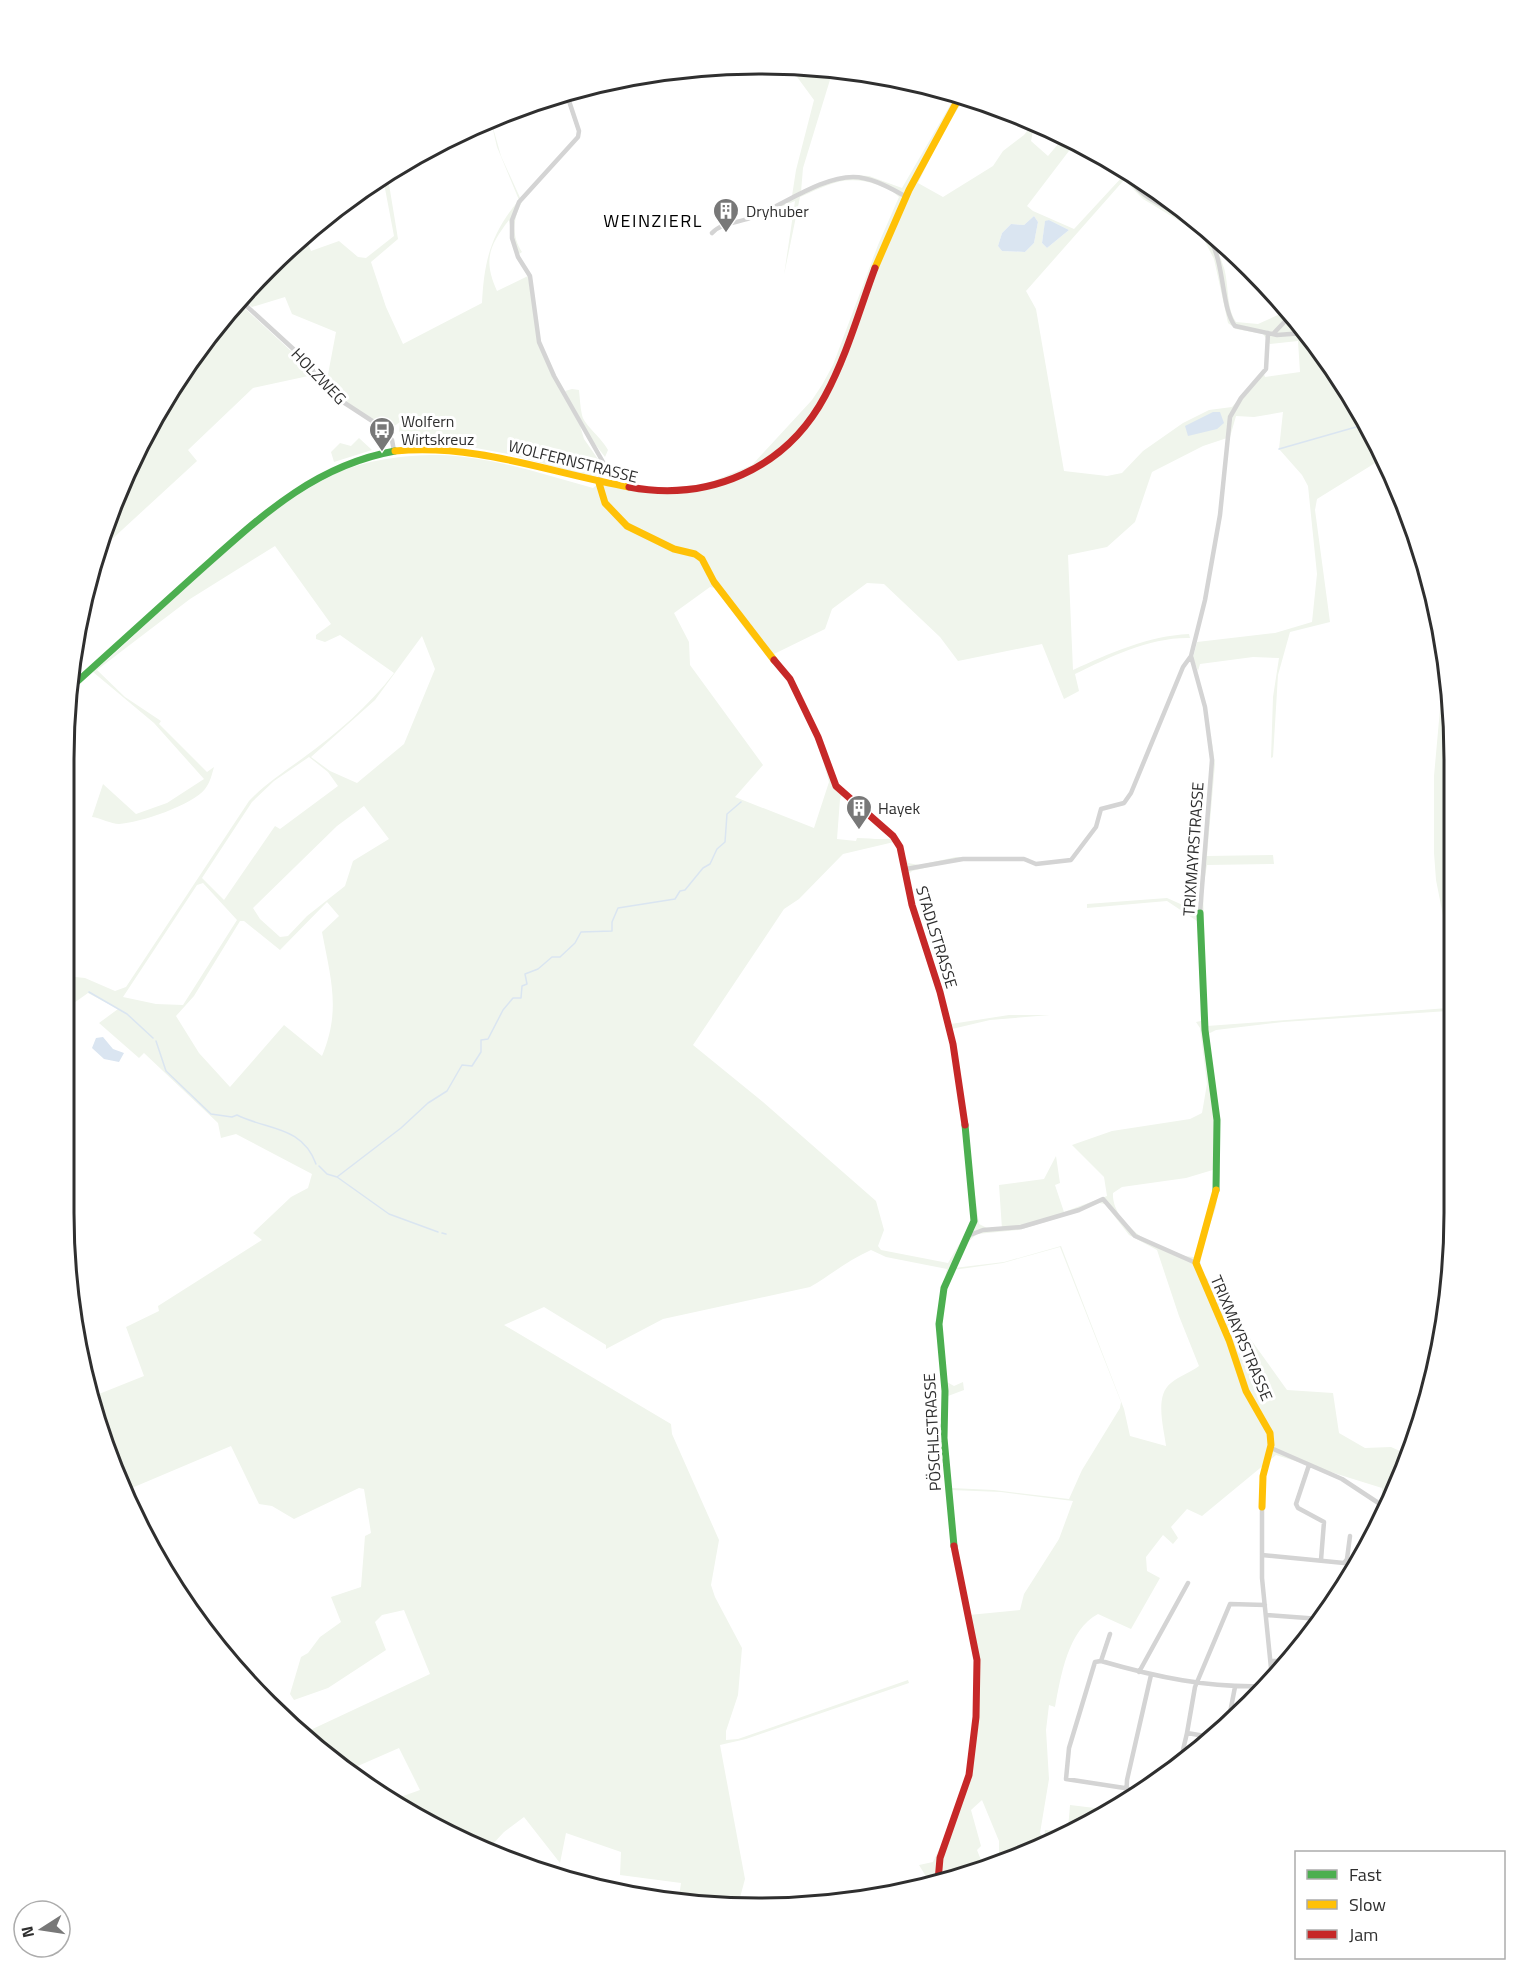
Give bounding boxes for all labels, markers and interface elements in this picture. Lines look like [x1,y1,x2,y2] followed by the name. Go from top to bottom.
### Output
[711,196,741,234] building icon: Dryhuber
[746,199,809,223] place label: Dryhuber
[603,207,703,234] district label: WEINZIERL
[286,342,352,410] street label: HOLZWEG
[401,409,474,451] place label: Wolfern Wirtskreuz
[367,415,397,453] bus stop icon: Wolfern Wirtskreuz
[506,433,640,489] street label: WOLFERNSTRASSE
[1176,781,1210,917] street label: TRIXMAYRSTRASSE
[844,793,874,831] building icon: Hayek
[878,796,920,820] place label: Hayek
[910,883,964,991] street label: STADLSTRASSE
[1205,1272,1279,1405] street label: TRIXMAYRSTRASSE
[917,1372,947,1492] street label: PÖSCHLSTRASSE
[1295,1851,1505,1959] legend
[1349,1861,1382,1888] text: Fast
[1349,1891,1386,1918] text: Slow
[12,1899,72,1959] north arrow
[1349,1921,1378,1948] text: Jam
[14,1924,40,1940] text: N

